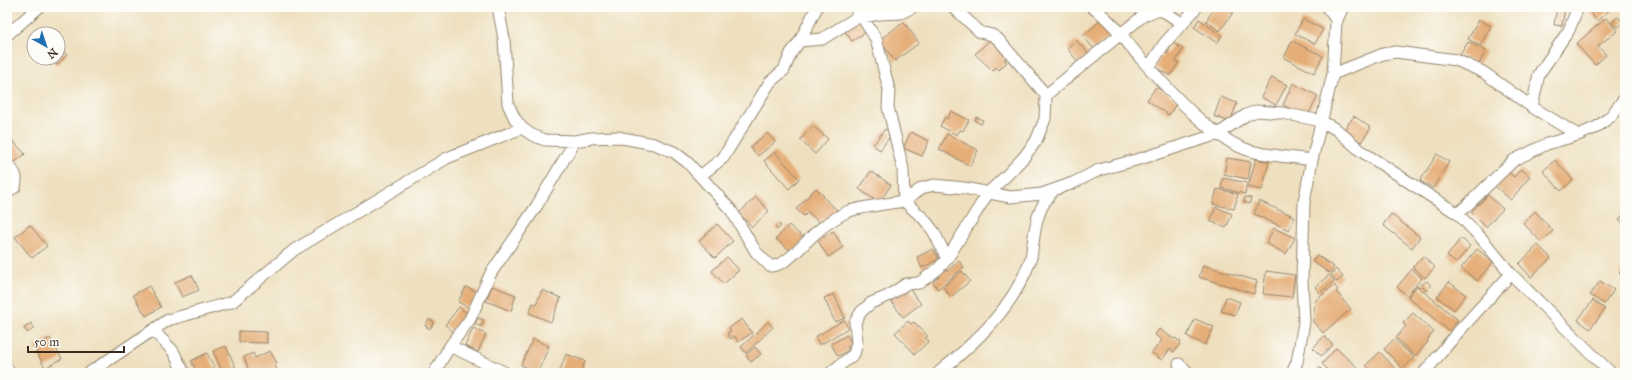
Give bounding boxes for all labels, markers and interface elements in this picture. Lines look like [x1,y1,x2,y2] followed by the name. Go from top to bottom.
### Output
[26,26,66,66] north arrow
[44,45,60,62] text: N
[28,328,124,354] scale bar
[34,335,59,349] text: 50 m

